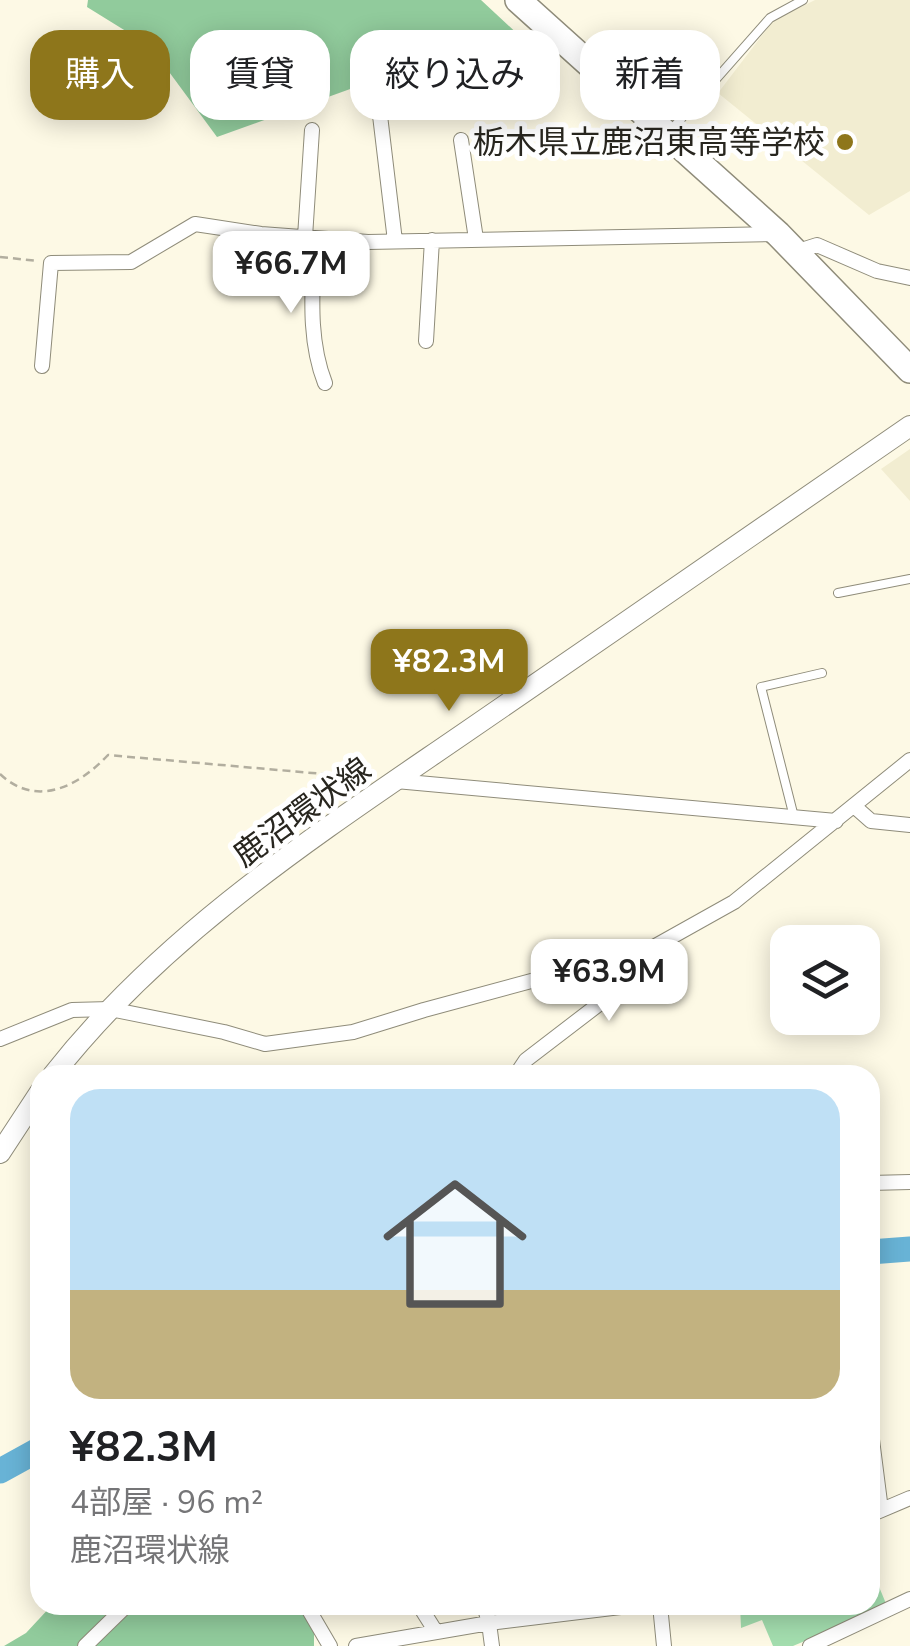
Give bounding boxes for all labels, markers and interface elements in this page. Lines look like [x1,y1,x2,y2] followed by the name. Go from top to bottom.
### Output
[30,30,170,120] chip: 購入
[190,30,330,120] chip: 賃貸
[350,30,560,120] chip: 絞り込み
[580,30,720,120] chip: 新着
[473,121,825,164] place label: 栃木県立鹿沼東高等学校
[834,131,856,153] marker: 栃木県立鹿沼東高等学校
[210,231,372,316] pin: ¥66.7M
[235,242,347,285] text: ¥66.7M
[368,629,530,714] pin: ¥82.3M
[393,640,505,683] text: ¥82.3M
[225,748,380,877] street label: 鹿沼環状線
[770,925,880,1035] map controls
[770,925,880,1035] button: layers
[528,939,690,1024] pin: ¥63.9M
[553,950,665,993] text: ¥63.9M
[365,1154,545,1334] icon: home
[70,1419,218,1476] text: ¥82.3M
[70,1481,263,1524] text: 4部屋 · 96 m²
[70,1529,230,1572] text: 鹿沼環状線

